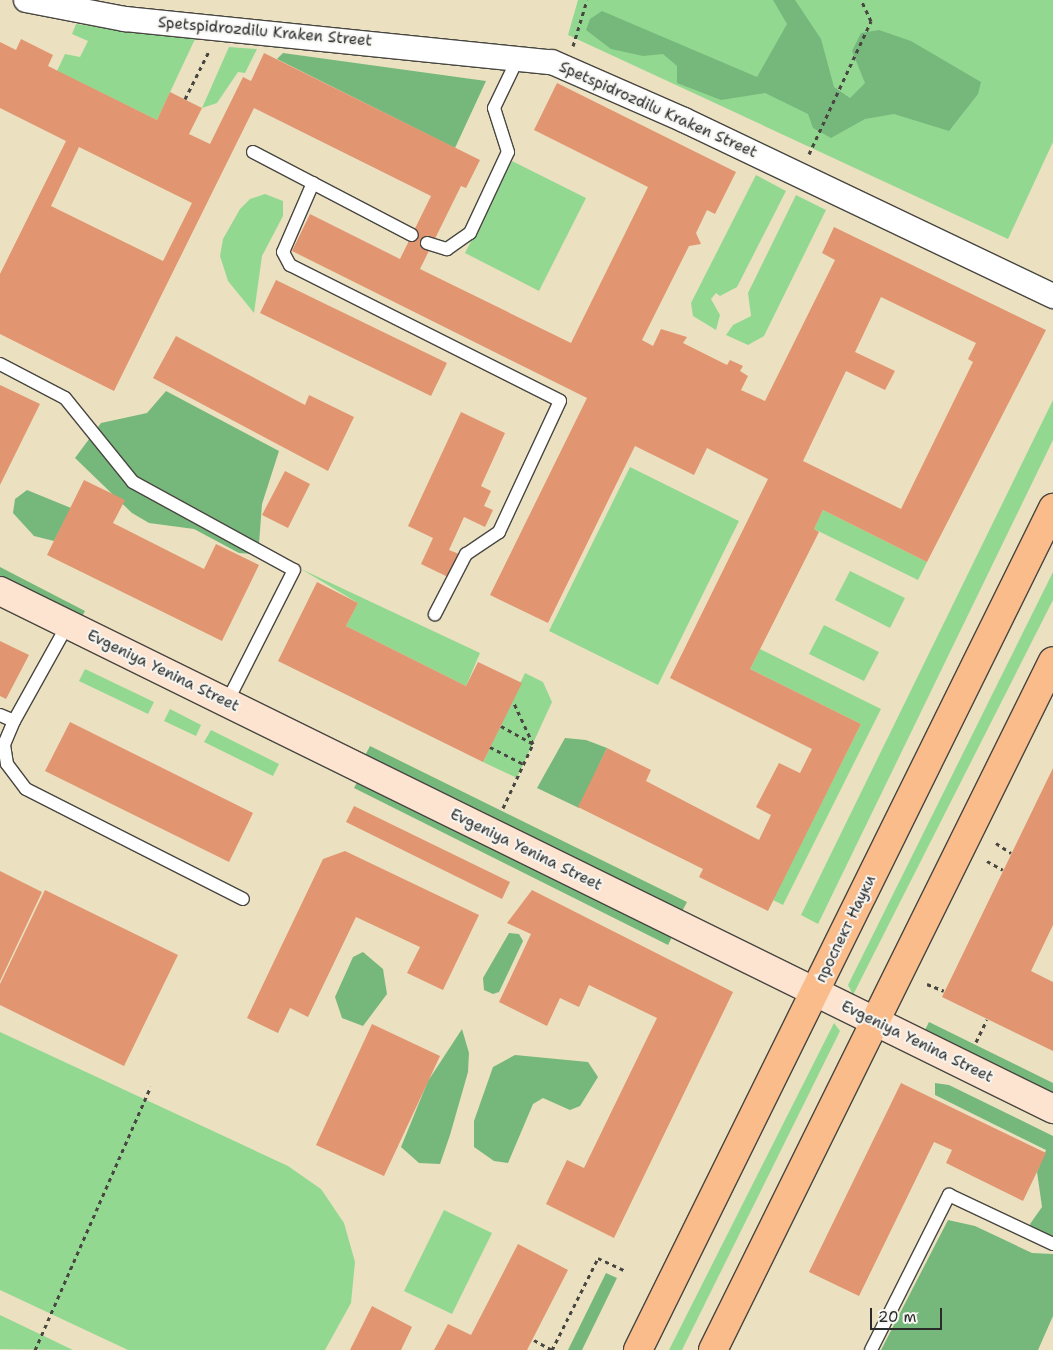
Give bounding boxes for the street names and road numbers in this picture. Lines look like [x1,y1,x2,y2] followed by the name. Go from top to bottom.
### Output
[157,14,373,50] street label: Spetspidrozdilu Kraken Street
[556,58,760,162] street label: Spetspidrozdilu Kraken Street
[84,626,242,716] street label: Evgeniya Yenina Street
[447,805,605,895] street label: Evgeniya Yenina Street
[812,872,880,986] street label: проспект Науки
[838,997,996,1087] street label: Evgeniya Yenina Street

